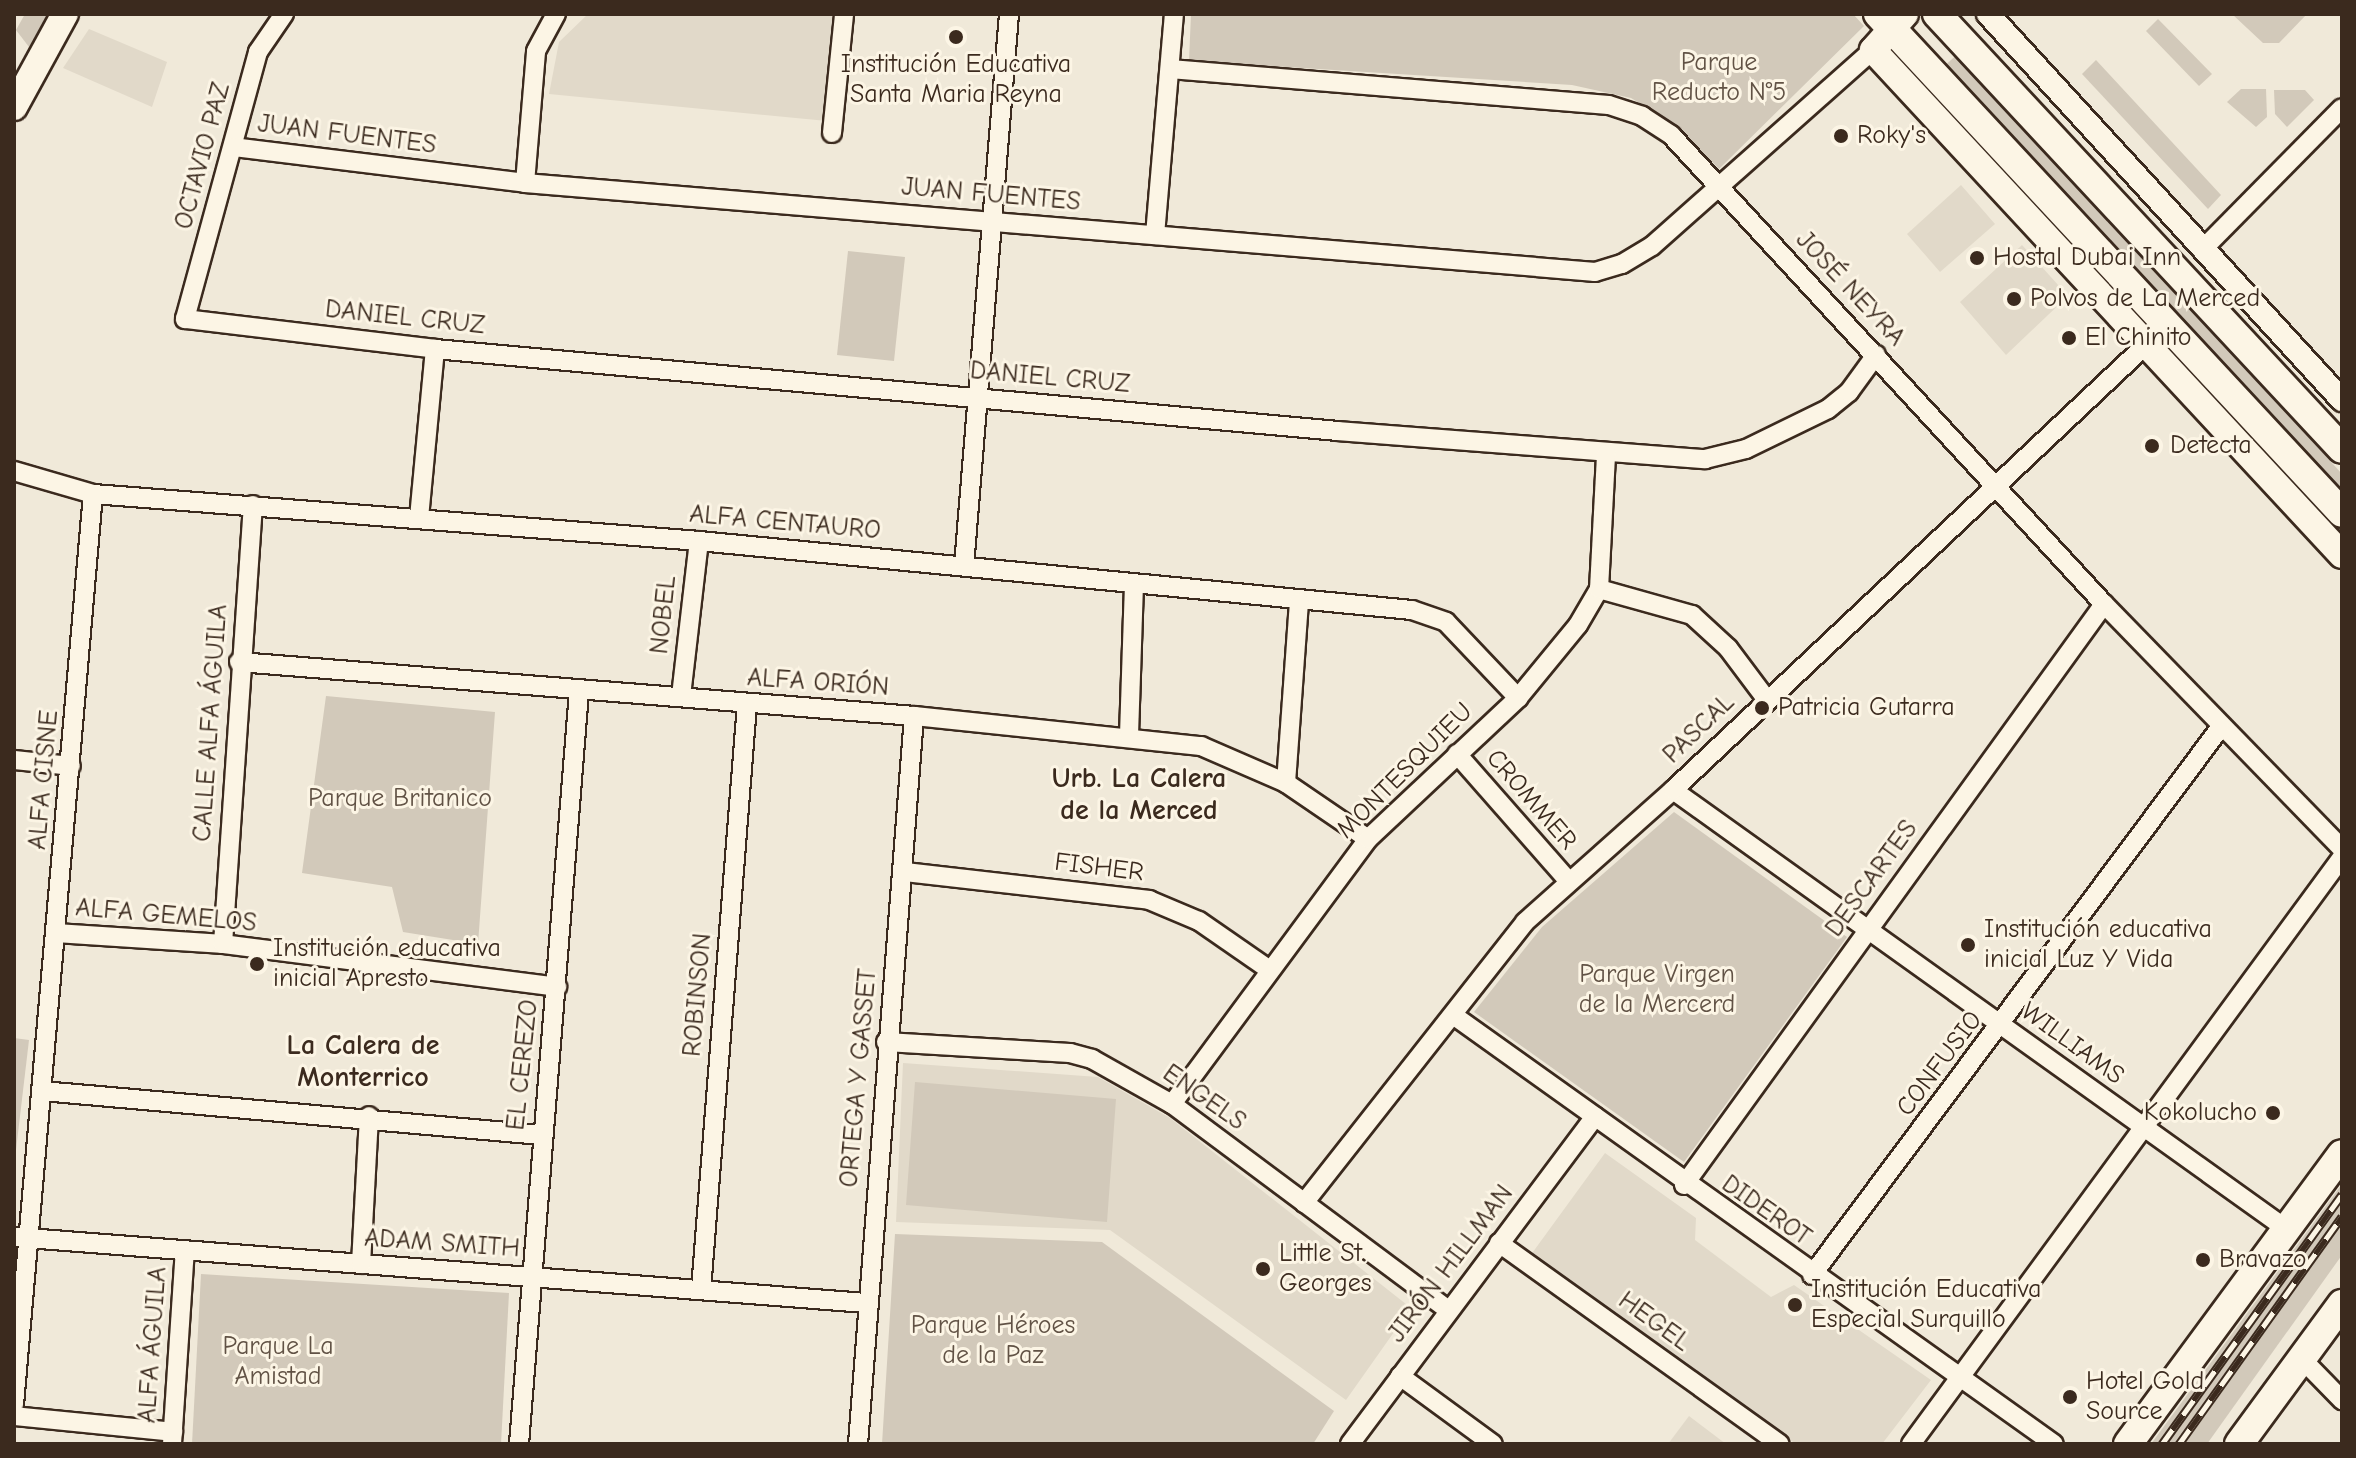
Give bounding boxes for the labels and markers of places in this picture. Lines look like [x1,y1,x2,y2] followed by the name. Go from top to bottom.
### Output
[947,28,965,46] marker: Institución Educativa Santa Maria Reyna
[841,49,1071,110] place label: Institución Educativa Santa Maria Reyna
[1857,120,1926,152] place label: Roky's
[1832,127,1850,145] marker: Roky's
[1993,242,2181,274] place label: Hostal Dubai Inn
[1968,249,1986,267] marker: Hostal Dubai Inn
[2030,283,2260,315] place label: Polvos de La Merced
[2005,290,2023,308] marker: Polvos de La Merced
[2085,322,2192,354] place label: El Chinito
[2060,329,2078,347] marker: El Chinito
[2170,430,2252,462] place label: Detecta
[2141,435,2163,457] marker: Detecta
[1778,692,1955,724] place label: Patricia Gutarra
[1753,699,1771,717] marker: Patricia Gutarra
[1984,914,2212,976] place label: Institución educativa inicial Luz Y Vida
[273,933,501,994] place label: Institución educativa inicial Apresto
[1959,936,1977,954] marker: Institución educativa inicial Luz Y Vida
[248,955,266,973] marker: Institución educativa inicial Apresto
[2144,1097,2257,1129] place label: Kokolucho
[2264,1104,2282,1122] marker: Kokolucho
[1279,1238,1372,1300] place label: Little St. Georges
[2219,1244,2307,1276] place label: Bravazo
[2194,1251,2212,1269] marker: Bravazo
[1254,1260,1272,1278] marker: Little St. Georges
[1811,1274,2041,1336] place label: Institución Educativa Especial Surquillo
[1786,1296,1804,1314] marker: Institución Educativa Especial Surquillo
[2086,1366,2204,1428] place label: Hotel Gold Source
[2061,1388,2079,1406] marker: Hotel Gold Source

